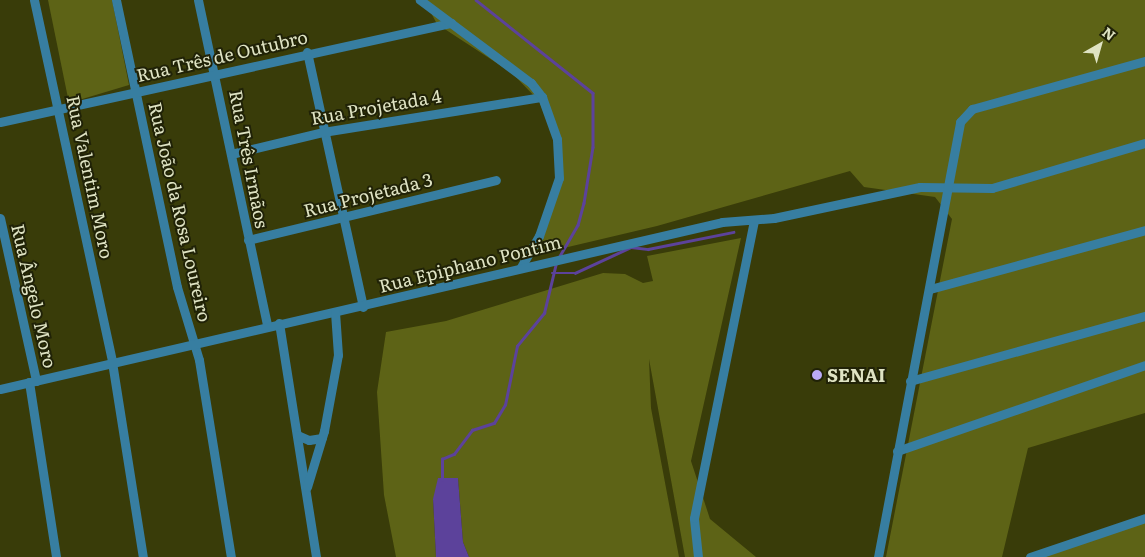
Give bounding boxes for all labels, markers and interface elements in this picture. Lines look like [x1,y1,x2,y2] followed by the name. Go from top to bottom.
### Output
[1075,20,1125,70] north arrow
[1098,22,1120,45] text: N
[134,26,310,86] street label: Rua Três de Outubro
[309,85,443,129] street label: Rua Projetada 4
[225,88,273,230] street label: Rua Três Irmãos
[62,93,118,261] street label: Rua Valentim Moro
[144,100,216,324] street label: Rua João da Rosa Loureiro
[301,169,435,221] street label: Rua Projetada 3
[7,222,61,370] street label: Rua Ângelo Moro
[377,231,563,297] street label: Rua Epiphano Pontim
[827,364,886,386] place label: SENAI
[811,369,823,381] marker: SENAI

